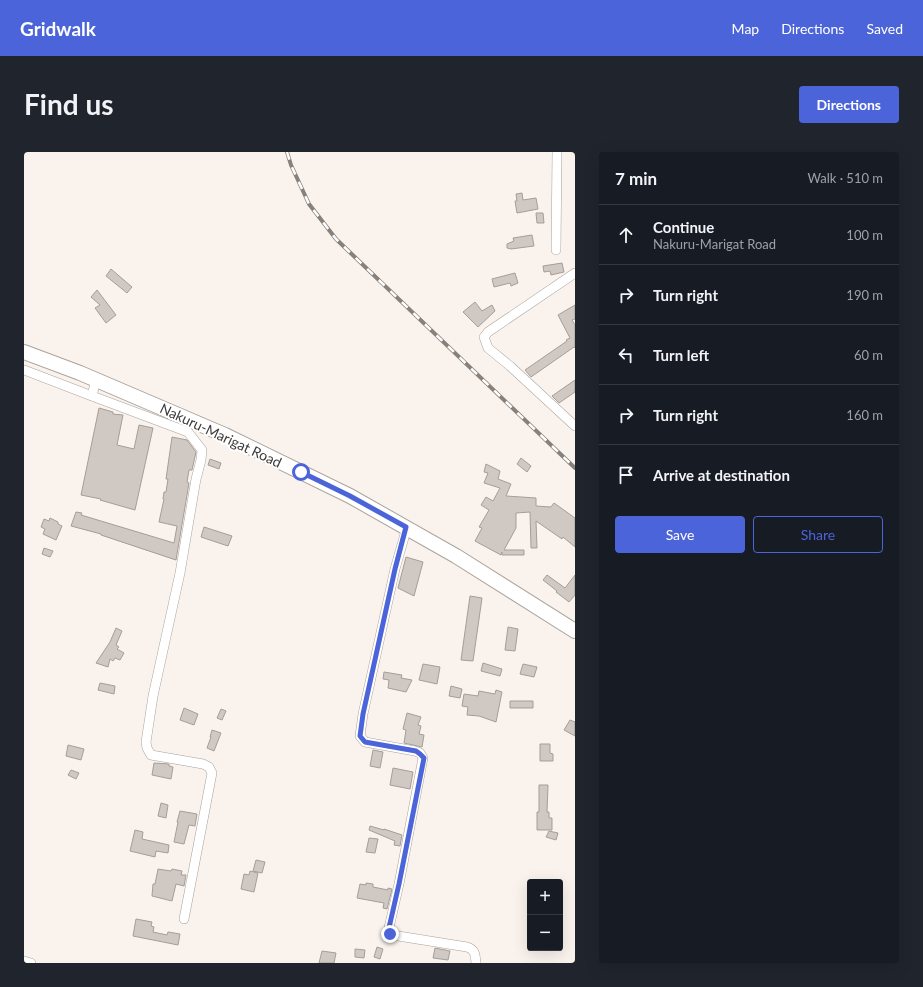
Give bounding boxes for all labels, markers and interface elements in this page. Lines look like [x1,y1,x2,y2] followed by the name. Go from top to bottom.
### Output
[20,17,96,40] text: Gridwalk
[732,20,759,37] text: Map
[781,20,844,37] text: Directions
[866,20,903,37] text: Saved
[799,86,899,123] button: Directions
[24,87,114,121] text: Find us
[615,168,657,189] text: 7 min
[807,170,883,186] text: Walk · 510 m
[653,218,714,236] text: Continue
[615,224,637,246] icon: ahead
[846,227,883,243] text: 100 m
[653,236,776,252] text: Nakuru-Marigat Road
[615,284,637,306] icon: right
[653,286,718,304] text: Turn right
[846,287,883,303] text: 190 m
[615,344,637,366] icon: left
[653,346,709,364] text: Turn left
[854,347,883,363] text: 60 m
[157,399,285,471] street label: Nakuru-Marigat Road
[615,404,637,426] icon: right
[653,406,718,424] text: Turn right
[846,407,883,423] text: 160 m
[292,463,310,481] route start
[615,464,637,486] icon: arrive
[653,466,790,484] text: Arrive at destination
[615,516,745,553] button: Save
[753,516,883,553] button: Share
[527,879,563,951] map controls
[527,879,563,915] button: +
[527,915,563,951] button: −
[381,925,399,943] route end

